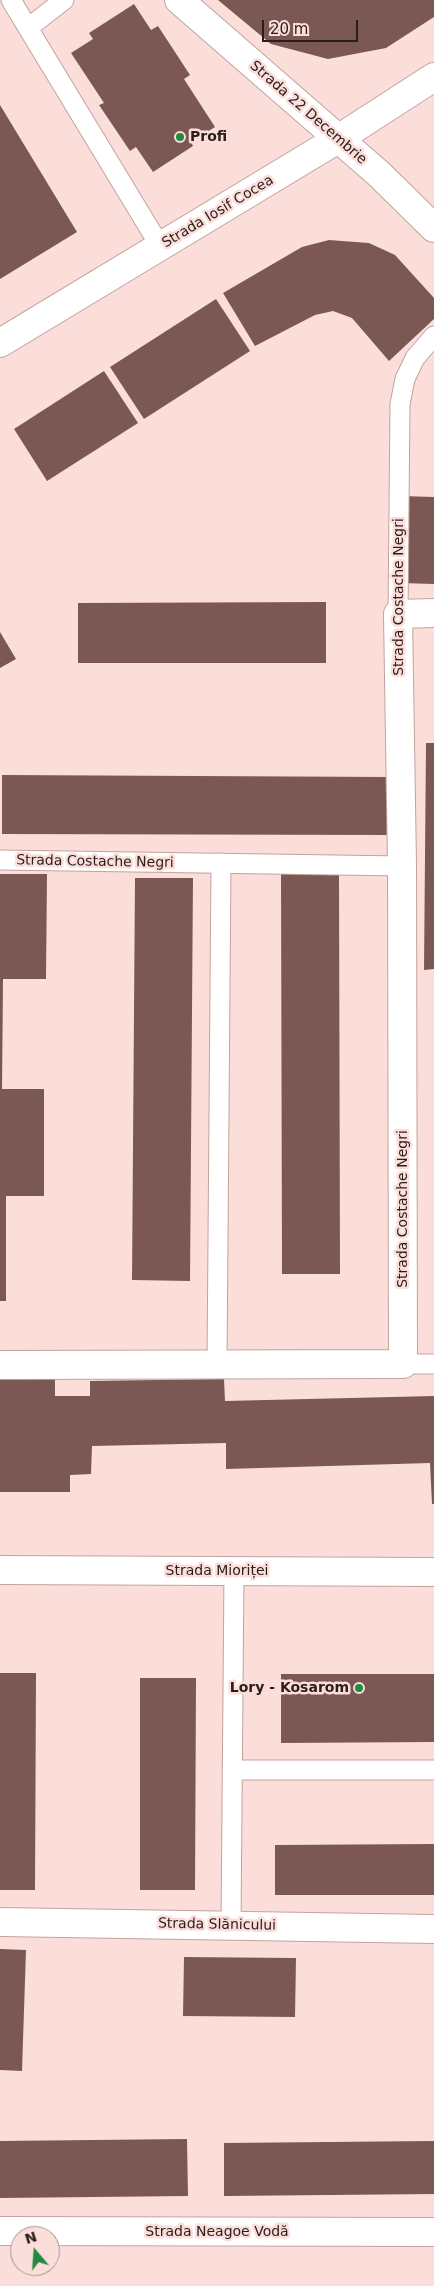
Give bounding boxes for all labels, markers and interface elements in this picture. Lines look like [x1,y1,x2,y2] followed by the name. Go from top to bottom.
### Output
[264,10,360,42] scale bar
[270,20,308,38] text: 20 m
[246,58,370,168] street label: Strada 22 Decembrie
[190,129,227,145] place label: Profi
[174,131,186,143] marker: Profi
[159,172,277,252] street label: Strada Iosif Cocea
[391,518,407,676] street label: Strada Costache Negri
[16,852,174,872] street label: Strada Costache Negri
[395,1130,411,1288] street label: Strada Costache Negri
[166,1563,268,1579] street label: Strada Mioriței
[230,1680,349,1696] place label: Lory - Kosarom
[353,1682,365,1694] marker: Lory - Kosarom
[158,1916,276,1934] street label: Strada Slănicului
[145,2224,289,2240] street label: Strada Neagoe Vodă
[10,2226,60,2276] north arrow
[23,2228,39,2247] text: N

